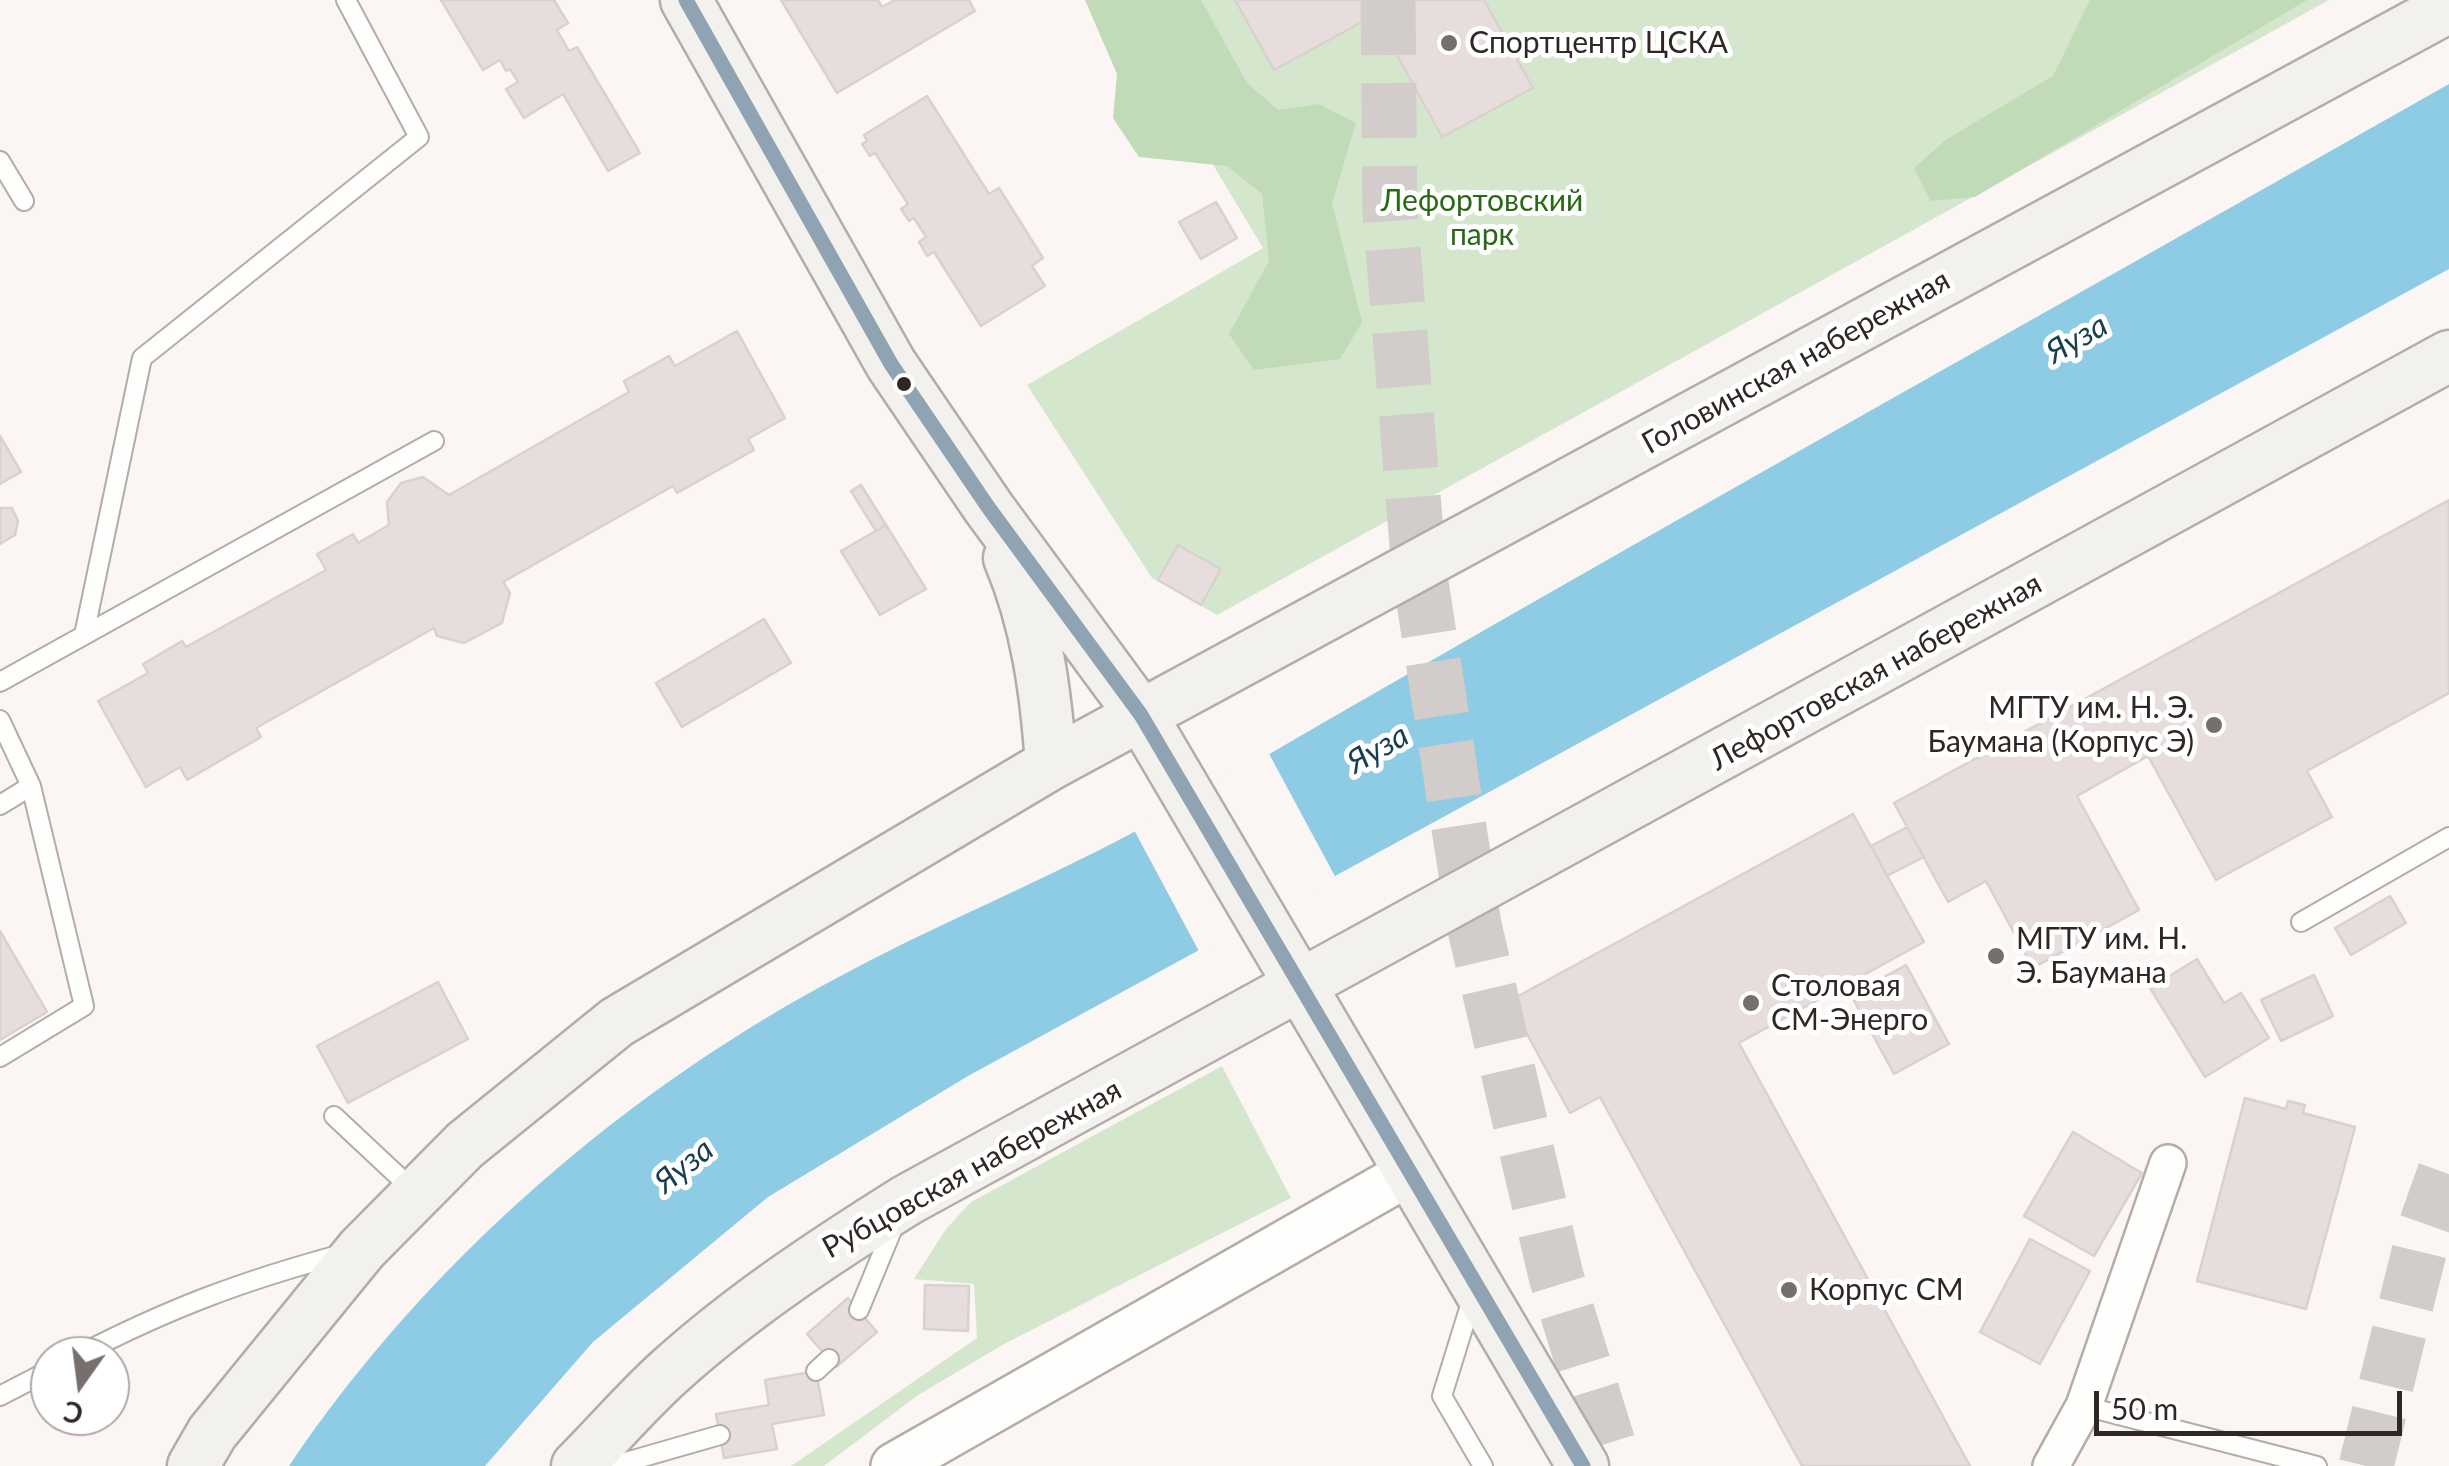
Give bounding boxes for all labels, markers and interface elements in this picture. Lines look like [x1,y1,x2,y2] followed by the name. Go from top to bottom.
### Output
[1469,25,1728,61] place label: Спортцентр ЦСКА
[1438,32,1460,54] marker: Спортцентр ЦСКА
[1381,183,1583,254] park label: Лефортовский парк
[1636,262,1956,462] street label: Головинская набережная
[2039,306,2115,372] water label: Яуза
[894,374,914,394] unlabelled marker
[1704,566,2048,778] street label: Лефортовская набережная
[1928,690,2194,760] place label: МГТУ им. Н. Э. Баумана (Корпус Э)
[2203,714,2225,736] marker: МГТУ им. Н. Э. Баумана (Корпус Э)
[1340,716,1416,782] water label: Яуза
[2016,921,2187,992] place label: МГТУ им. Н. Э. Баумана
[1985,945,2007,967] marker: МГТУ им. Н. Э. Баумана
[1771,968,1928,1038] place label: Столовая СМ-Энерго
[1740,992,1762,1014] marker: Столовая СМ-Энерго
[816,1072,1128,1266] street label: Рубцовская набережная
[647,1131,721,1201] water label: Яуза
[1809,1272,1964,1308] place label: Корпус СМ
[1778,1279,1800,1301] marker: Корпус СМ
[30,1336,130,1436] north arrow
[2099,1371,2406,1433] scale bar
[2111,1390,2178,1426] text: 50 m
[60,1394,86,1432] text: С

